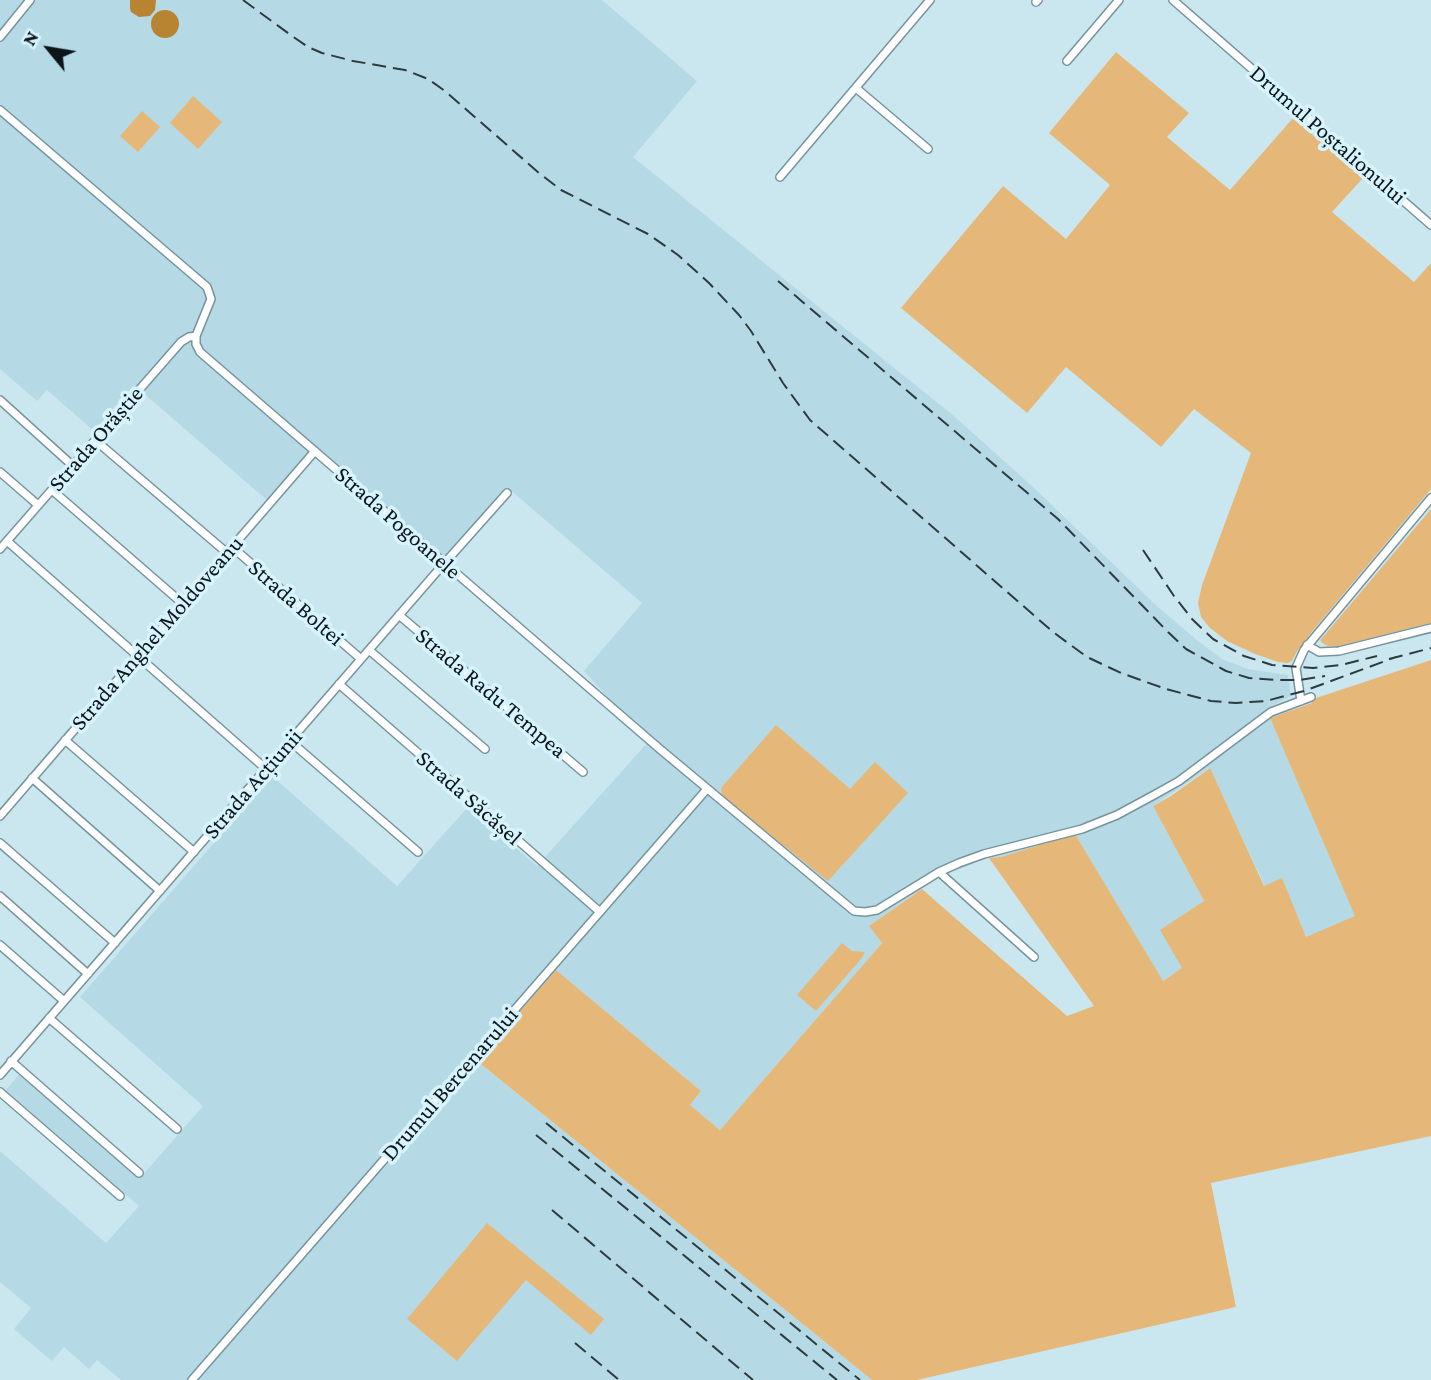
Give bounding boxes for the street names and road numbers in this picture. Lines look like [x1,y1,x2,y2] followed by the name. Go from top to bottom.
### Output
[1244,59,1412,211] street label: Drumul Poștalionului
[43,381,149,497] street label: Strada Orăștie
[329,461,467,585] street label: Strada Pogoanele
[65,530,249,736] street label: Strada Anghel Moldoveanu
[243,554,349,652] street label: Strada Boltei
[410,622,572,764] street label: Strada Radu Tempea
[198,723,308,845] street label: Strada Acțiunii
[411,745,527,851] street label: Strada Săcășel
[376,1002,524,1166] street label: Drumul Bercenarului

